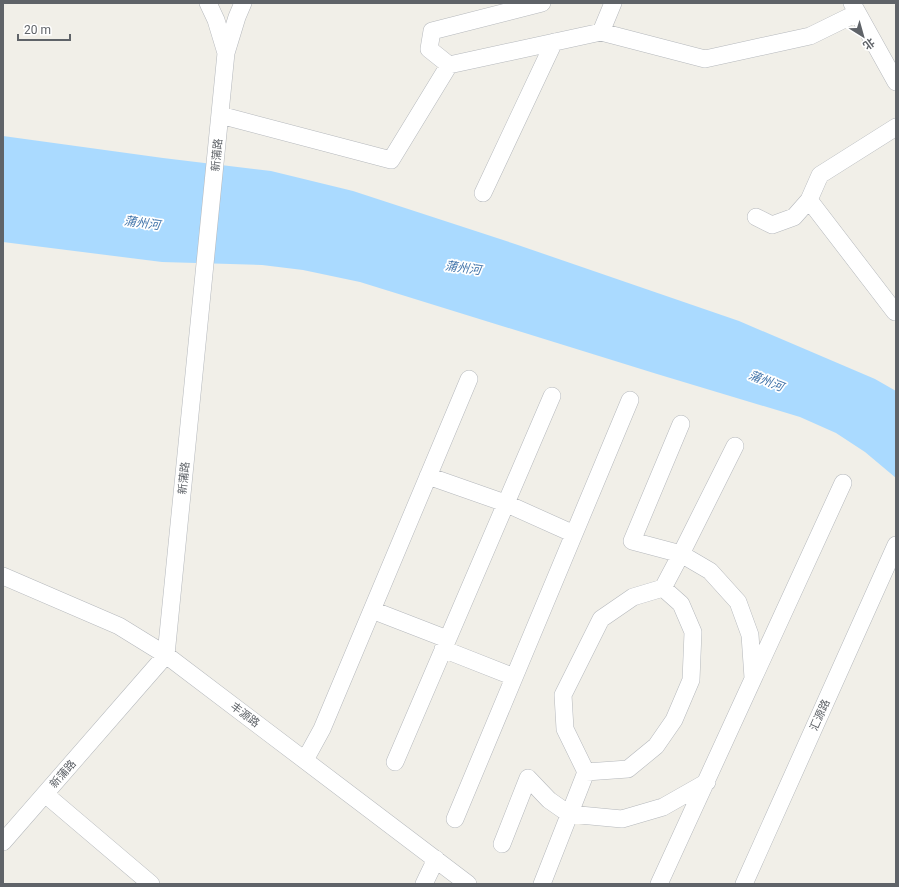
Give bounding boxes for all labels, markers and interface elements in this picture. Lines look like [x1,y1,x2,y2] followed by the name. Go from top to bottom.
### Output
[18,16,70,42] scale bar
[843,16,883,56] north arrow
[24,23,51,37] text: 20 m
[860,35,877,52] text: 北
[209,138,225,172] street label: 新蒲路
[123,214,163,233] water label: 蒲州河
[444,259,484,278] water label: 蒲州河
[747,368,787,395] water label: 蒲州河
[176,461,192,495] street label: 新蒲路
[807,697,833,733] street label: 汇源路
[228,700,262,730] street label: 丰源路
[47,757,79,791] street label: 新蒲路

